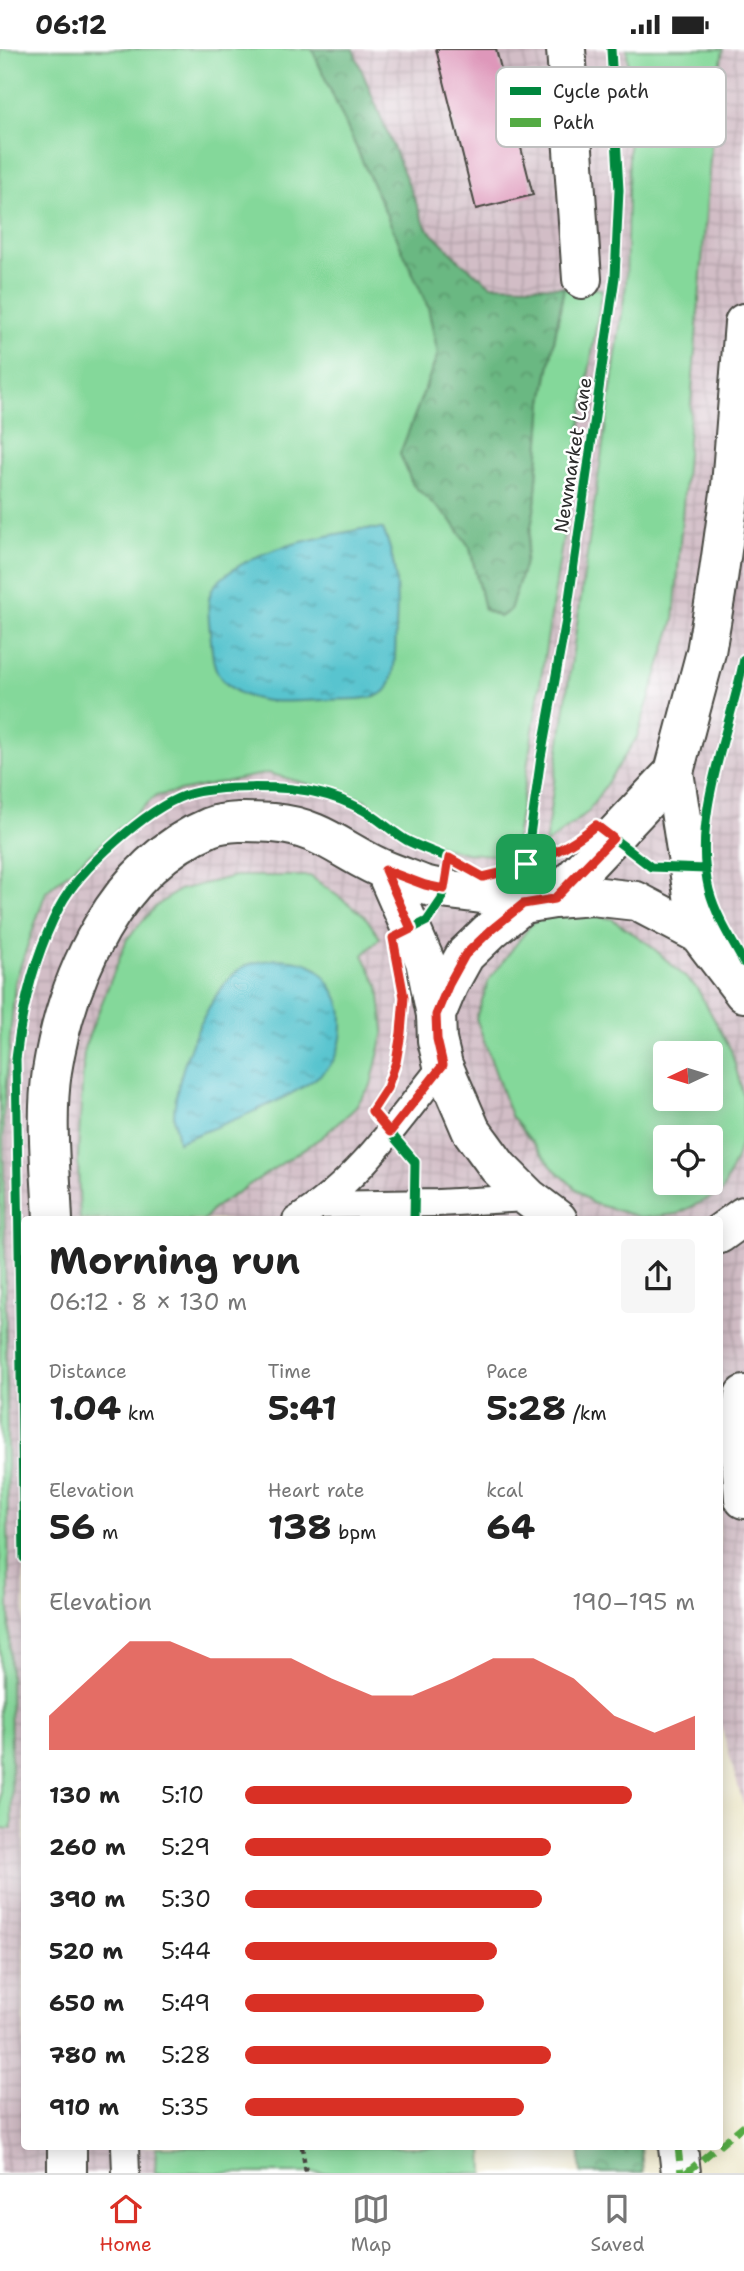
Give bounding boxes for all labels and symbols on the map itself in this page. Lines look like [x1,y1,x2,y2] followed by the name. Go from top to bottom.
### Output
[496,67,726,147] legend
[553,79,649,104] text: Cycle path
[553,110,595,135] text: Path
[548,375,598,535] street label: Newmarket Lane
[496,834,556,894] pin
[653,1041,723,1111] north arrow

